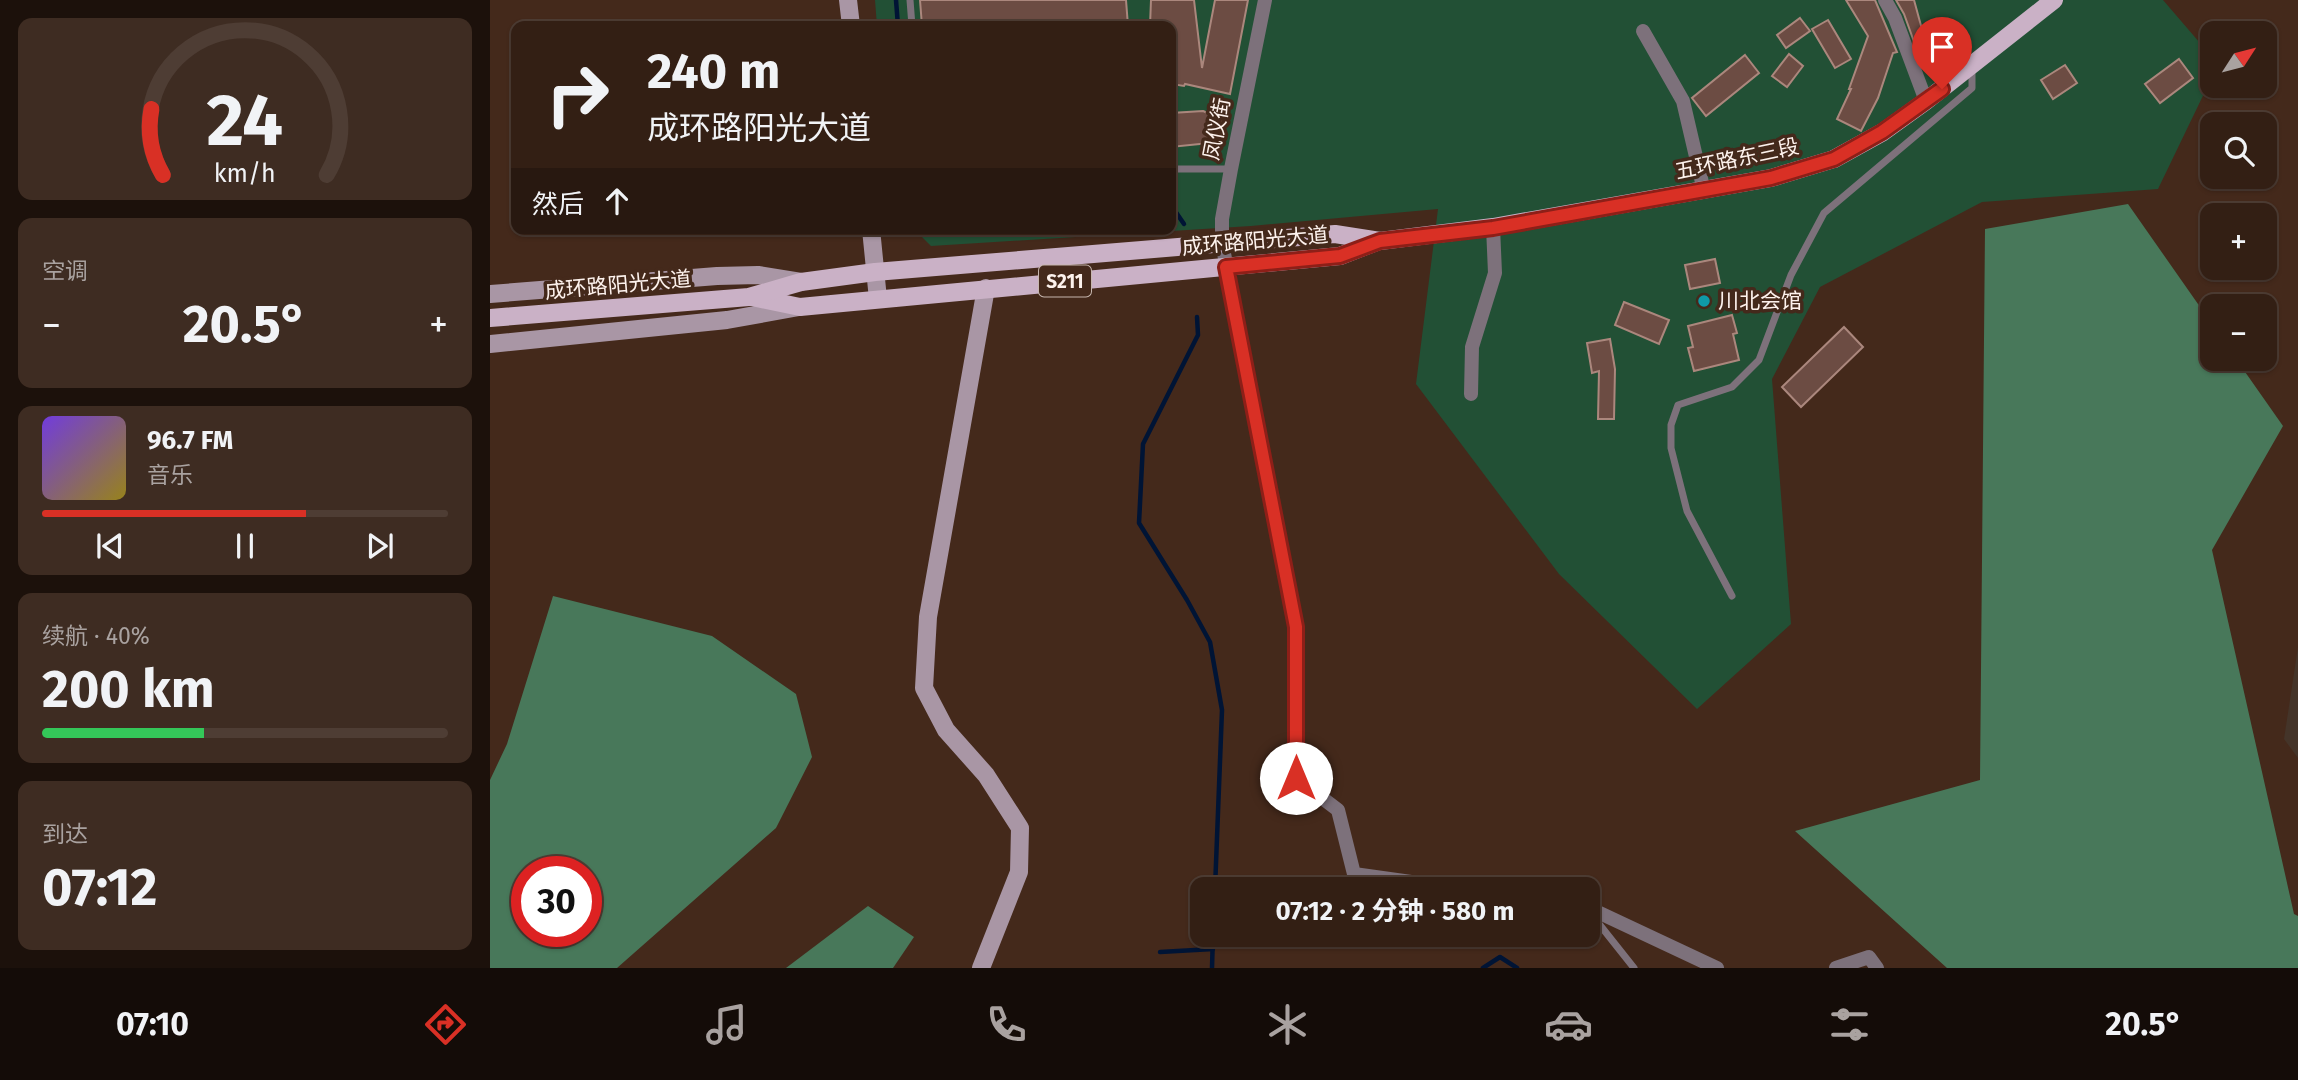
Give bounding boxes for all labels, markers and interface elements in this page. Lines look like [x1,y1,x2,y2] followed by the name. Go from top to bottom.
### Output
[1912,17,1972,89] pin
[2200,21,2277,98] north arrow
[2200,21,2277,371] map controls
[1923,28,1961,66] icon: arrive
[647,42,780,101] text: 240 m
[532,49,623,140] icon: right
[207,77,283,164] text: 24
[1198,96,1236,162] street label: 凤仪街
[647,109,871,147] text: 成环路阳光大道
[2200,112,2277,189] button: search
[1673,133,1801,185] street label: 五环路东三段
[214,159,276,189] text: km/h
[598,182,636,220] icon: ahead
[532,189,584,220] text: 然后
[2200,203,2277,280] button: +
[1181,222,1329,260] street label: 成环路阳光大道
[42,257,88,285] text: 空调
[544,266,692,304] street label: 成环路阳光大道
[1039,266,1091,296] road number: S211
[1718,288,1802,314] place label: 川北会馆
[183,293,307,356] text: 20.5°
[1696,293,1712,309] marker: 川北会馆
[2200,294,2277,371] button: −
[42,302,61,348] text: −
[429,302,448,348] text: +
[147,425,233,456] text: 96.7 FM
[147,461,193,489] text: 音乐
[91,527,129,565] icon: previous
[226,527,264,565] icon: pause
[361,527,399,565] icon: next
[42,622,150,650] text: 续航 · 40%
[42,658,215,721] text: 200 km
[1259,741,1333,815] position arrow
[42,820,88,848] text: 到达
[42,856,157,919] text: 07:12
[511,856,602,947] speed limit sign: 30
[1276,896,1514,927] text: 07:12 · 2 分钟 · 580 m
[421,1000,470,1049] icon: directions
[702,1000,751,1049] icon: music
[982,1000,1031,1049] icon: phone
[1263,1000,1312,1049] icon: climate
[1544,1000,1593,1049] icon: car
[1825,1000,1874,1049] icon: filters
[116,1005,189,1043] text: 07:10
[2105,1005,2182,1043] text: 20.5°

